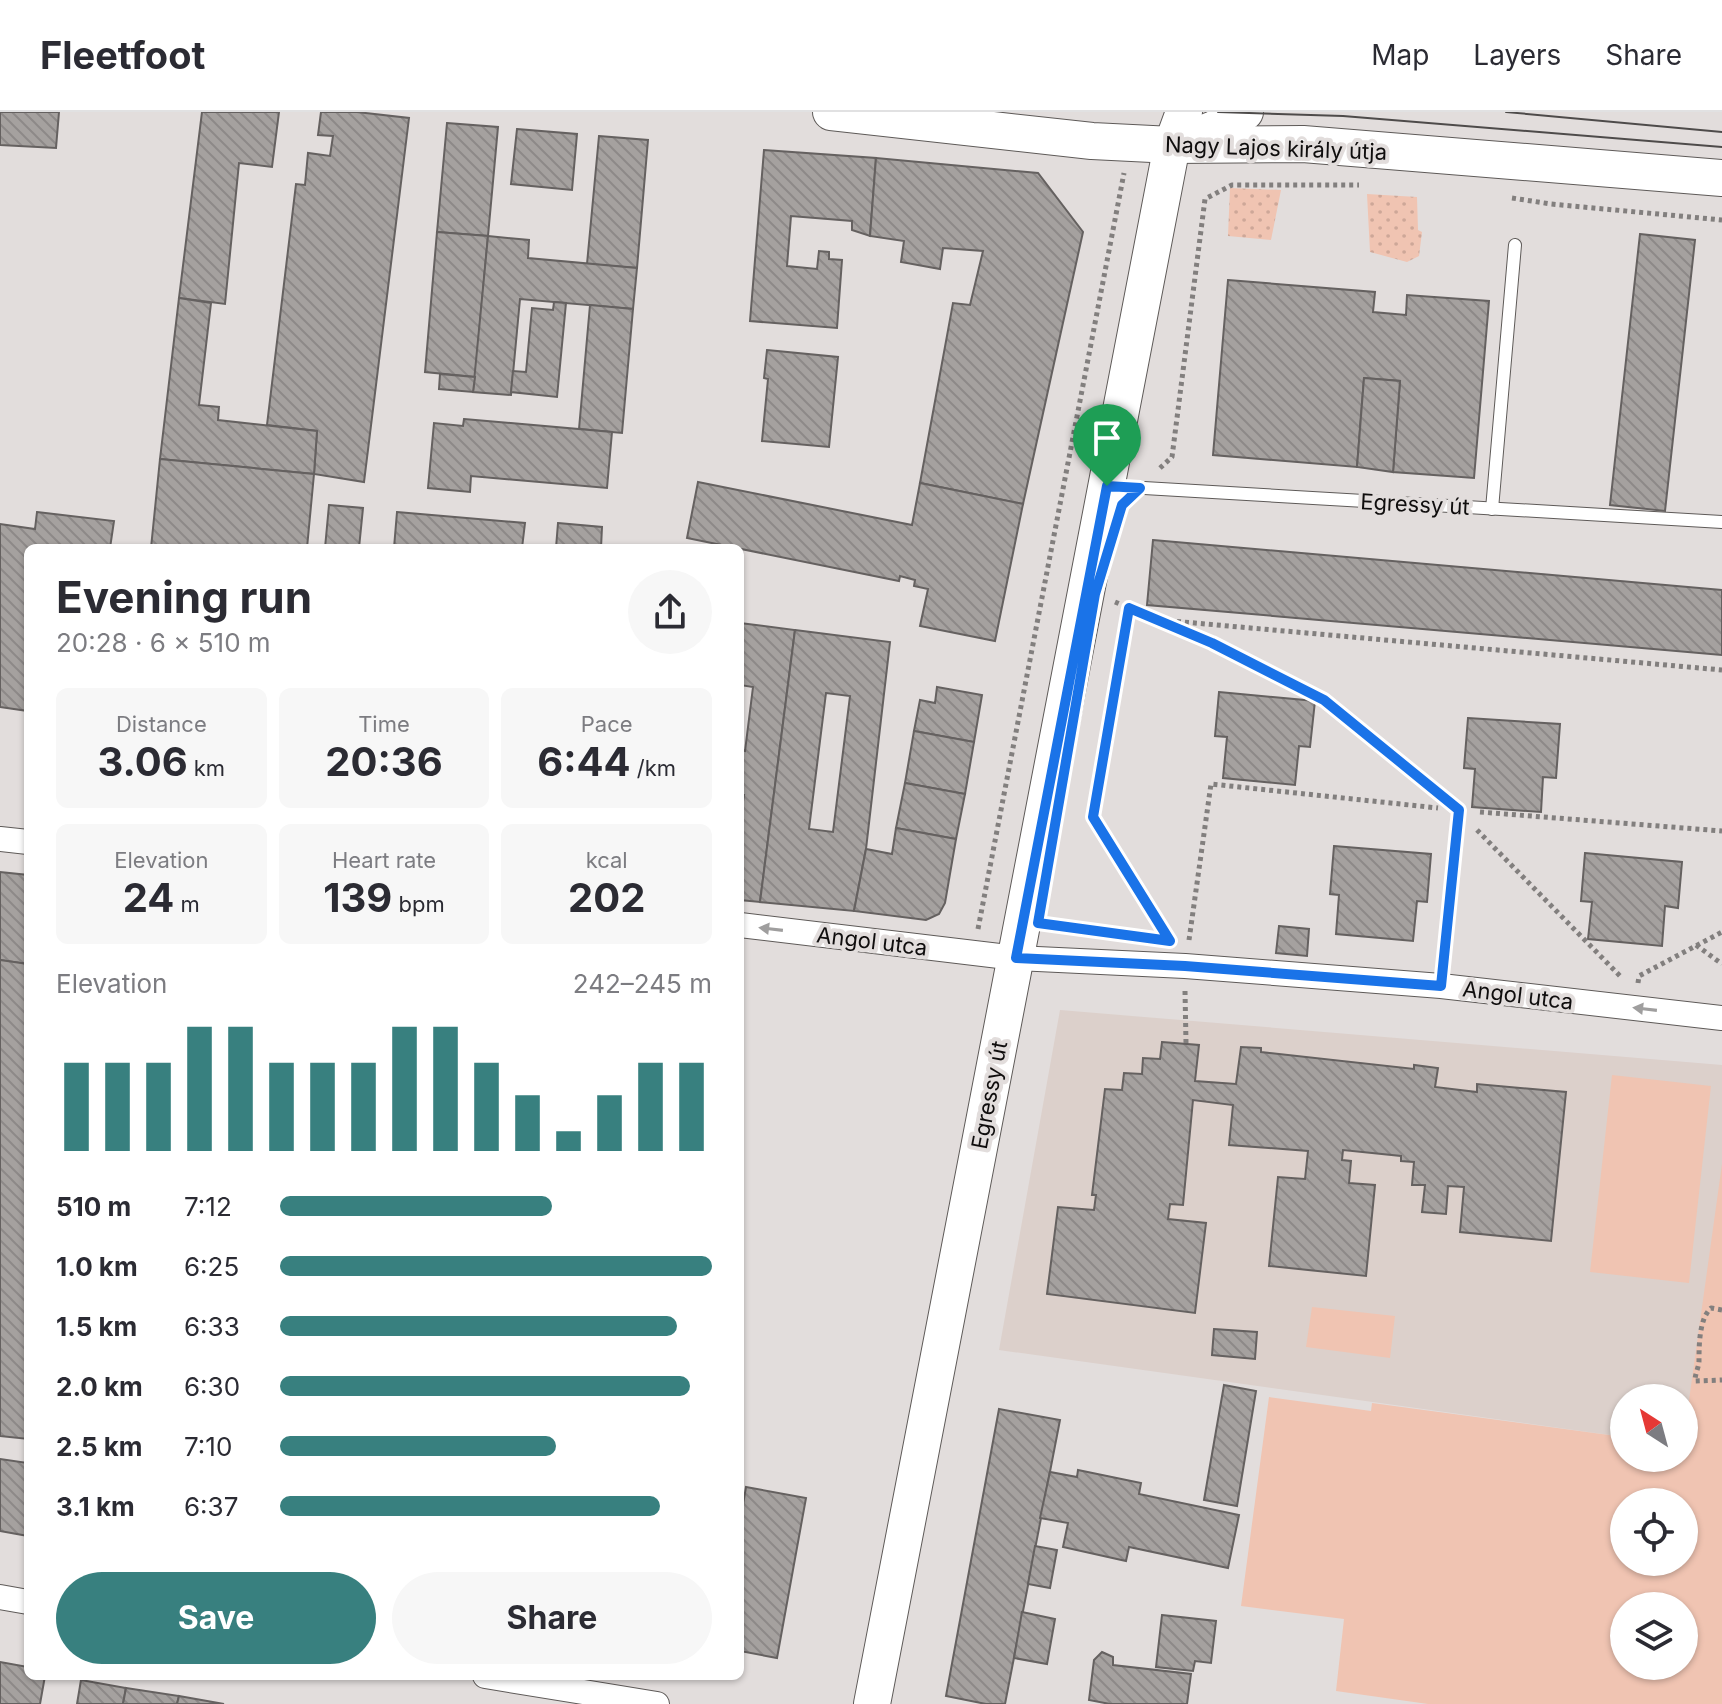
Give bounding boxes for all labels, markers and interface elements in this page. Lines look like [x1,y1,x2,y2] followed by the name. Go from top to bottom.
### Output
[40,32,205,78] text: Fleetfoot
[1371,38,1429,72] text: Map
[1473,38,1561,72] text: Layers
[1605,38,1682,72] text: Share
[1165,131,1387,165] street label: Nagy Lajos király útja
[1073,404,1141,486] pin
[1085,416,1129,460] icon: arrive
[1360,488,1470,520] street label: Egressy út
[56,570,312,624] text: Evening run
[628,570,712,654] button: share
[56,627,271,658] text: 20:28 · 6 × 510 m
[116,711,207,737] text: Distance
[358,711,410,737] text: Time
[581,711,633,737] text: Pace
[97,737,188,786] text: 3.06
[325,737,443,786] text: 20:36
[537,737,631,786] text: 6:44
[188,755,225,781] text: km
[631,755,676,781] text: /km
[114,847,208,873] text: Elevation
[332,847,436,873] text: Heart rate
[586,847,628,873] text: kcal
[123,873,174,922] text: 24
[323,873,392,922] text: 139
[568,873,645,922] text: 202
[174,891,200,917] text: m
[392,891,445,917] text: bpm
[815,921,929,961] street label: Angol utca
[758,923,783,936] one-way arrow
[56,968,167,999] text: Elevation
[573,968,712,999] text: 242–245 m
[1461,975,1575,1015] street label: Angol utca
[1632,1003,1657,1016] one-way arrow
[966,1039,1012,1151] street label: Egressy út
[56,1191,131,1222] text: 510 m
[184,1191,232,1222] text: 7:12
[56,1251,138,1282] text: 1.0 km
[184,1251,239,1282] text: 6:25
[56,1311,137,1342] text: 1.5 km
[184,1311,240,1342] text: 6:33
[56,1371,143,1402] text: 2.0 km
[184,1371,240,1402] text: 6:30
[1610,1384,1698,1472] north arrow
[1610,1384,1698,1680] map controls
[56,1431,142,1462] text: 2.5 km
[184,1431,232,1462] text: 7:10
[1610,1488,1698,1576] button: locate
[56,1491,135,1522] text: 3.1 km
[184,1491,238,1522] text: 6:37
[56,1572,376,1664] button: Save
[392,1572,712,1664] button: Share
[1610,1592,1698,1680] button: layers

